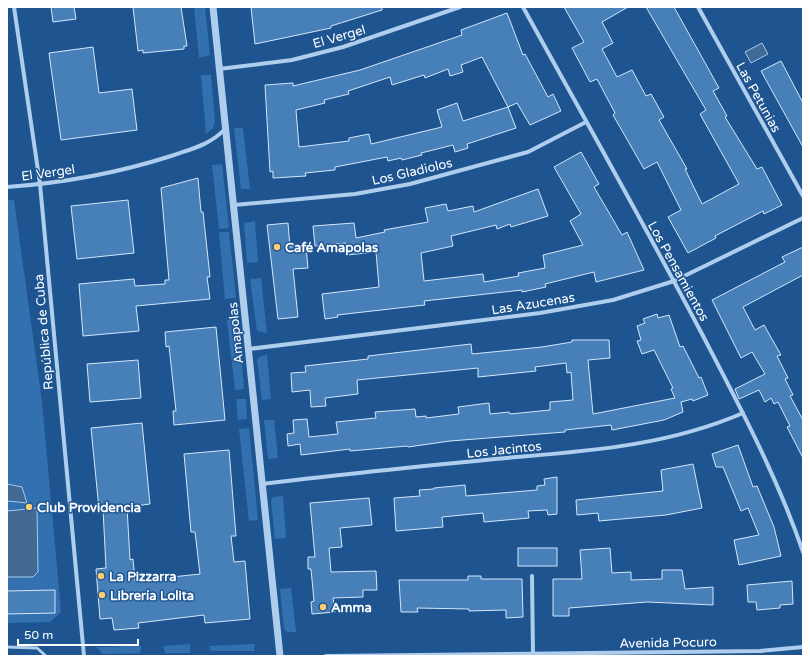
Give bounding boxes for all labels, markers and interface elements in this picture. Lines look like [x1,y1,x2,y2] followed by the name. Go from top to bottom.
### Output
[311,22,368,52] street label: El Vergel
[732,60,784,135] street label: Las Petunias
[370,155,454,189] street label: Los Gladiolos
[20,161,76,185] street label: El Vergel
[644,219,712,324] street label: Los Pensamientos
[285,240,378,256] place label: Café Amapolas
[272,242,282,252] marker: Café Amapolas
[31,273,57,391] street label: República de Cuba
[490,290,576,318] street label: Las Azucenas
[225,301,247,364] street label: Amapolas
[466,438,542,462] street label: Los Jacintos
[37,500,141,516] place label: Club Providencia
[24,502,34,512] marker: Club Providencia
[109,569,177,585] place label: La Pizzarra
[96,571,106,581] marker: La Pizzarra
[110,588,194,604] place label: Librería Lolita
[97,590,107,600] marker: Librería Lolita
[331,600,372,616] place label: Amma
[318,602,328,612] marker: Amma
[18,621,138,647] scale bar
[24,628,53,642] text: 50 m
[619,634,717,652] street label: Avenida Pocuro

